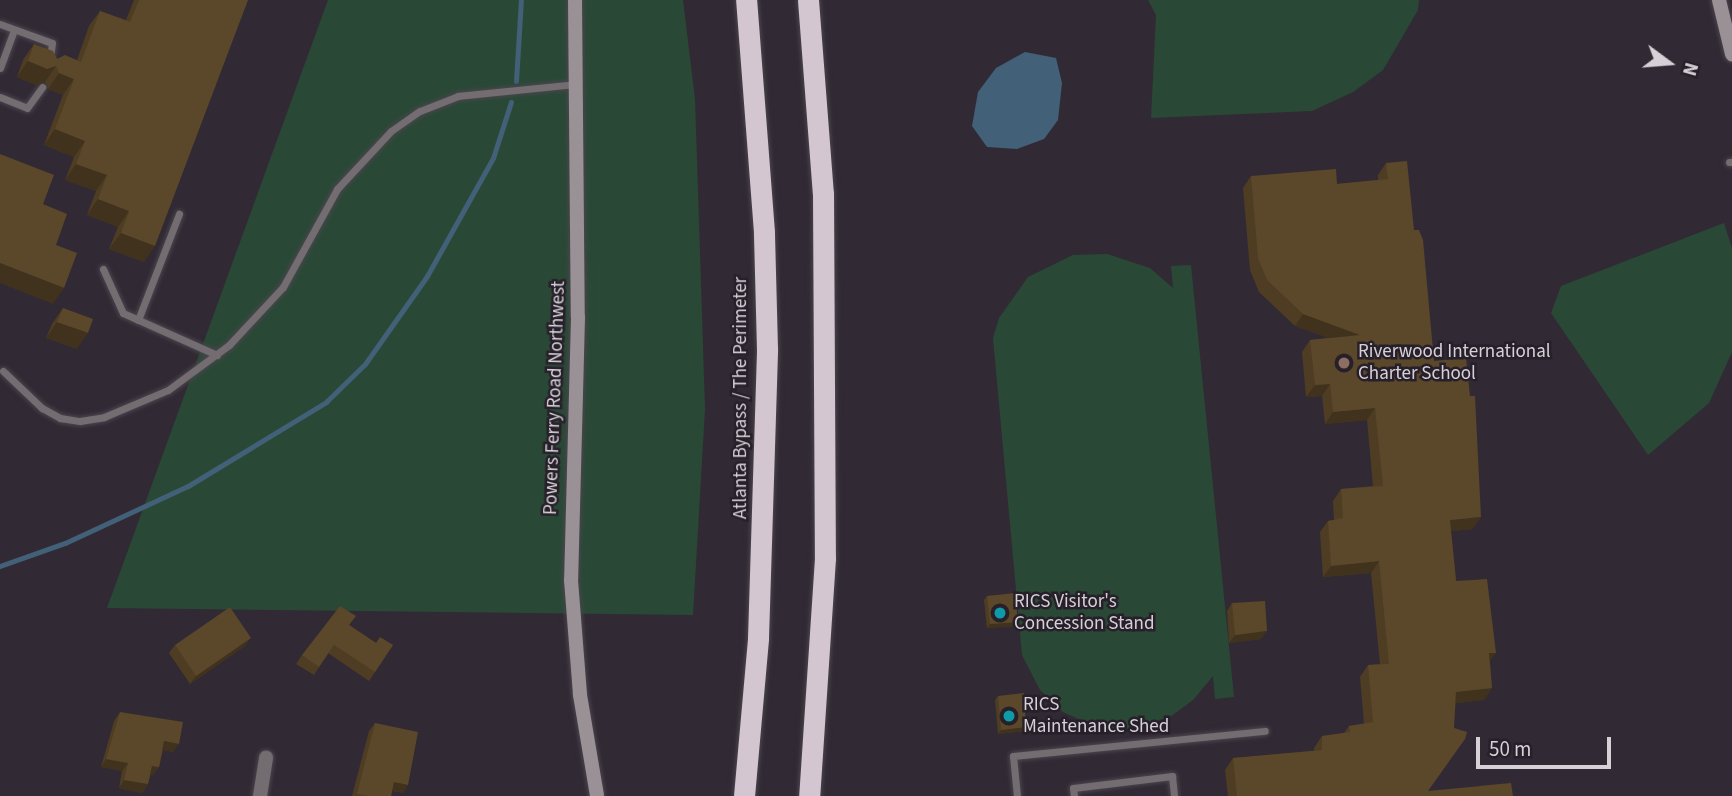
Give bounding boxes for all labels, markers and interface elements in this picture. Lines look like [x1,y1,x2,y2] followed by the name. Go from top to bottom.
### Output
[1634,28,1704,98] north arrow
[1675,59,1704,79] text: N
[730,277,752,519] street label: Atlanta Bypass / The Perimeter
[540,281,570,515] street label: Powers Ferry Road Northwest
[1358,341,1551,385] place label: Riverwood International Charter School
[1336,355,1352,371] marker: Riverwood International Charter School
[1014,591,1155,635] place label: RICS Visitor's Concession Stand
[992,605,1008,621] marker: RICS Visitor's Concession Stand
[1023,694,1169,738] place label: RICS Maintenance Shed
[1001,708,1017,724] marker: RICS Maintenance Shed
[1480,722,1615,766] scale bar
[1489,734,1531,764] text: 50 m

